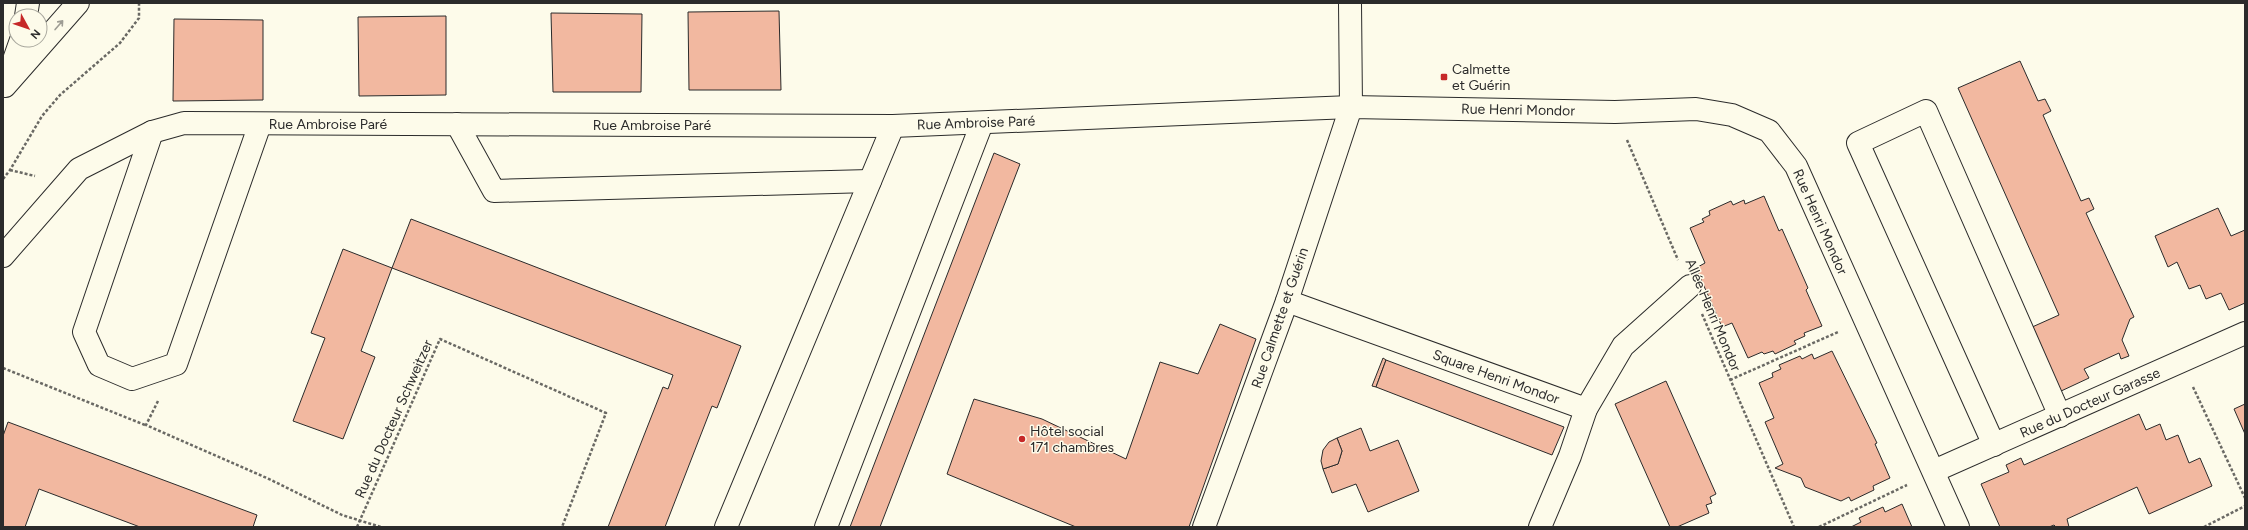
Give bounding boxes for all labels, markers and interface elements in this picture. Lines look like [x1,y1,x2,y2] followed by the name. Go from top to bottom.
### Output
[8,8,48,48] north arrow
[54,19,63,30] one-way arrow
[28,27,43,42] text: N
[1452,61,1510,94] place label: Calmette et Guérin
[1439,72,1449,82] marker: Calmette et Guérin
[1461,101,1575,119] street label: Rue Henri Mondor
[916,112,1036,134] street label: Rue Ambroise Paré
[269,116,388,133] street label: Rue Ambroise Paré
[593,117,712,134] street label: Rue Ambroise Paré
[1789,167,1851,278] street label: Rue Henri Mondor
[1248,245,1312,390] street label: Rue Calmette et Guérin
[1682,256,1744,374] street label: Allée Henri Mondor
[351,337,437,501] street label: Rue du Docteur Schweitzer
[1430,346,1562,408] street label: Square Henri Mondor
[2017,364,2163,442] street label: Rue du Docteur Garasse
[1030,423,1114,456] place label: Hôtel social 171 chambres
[1017,434,1027,444] marker: Hôtel social 171 chambres

